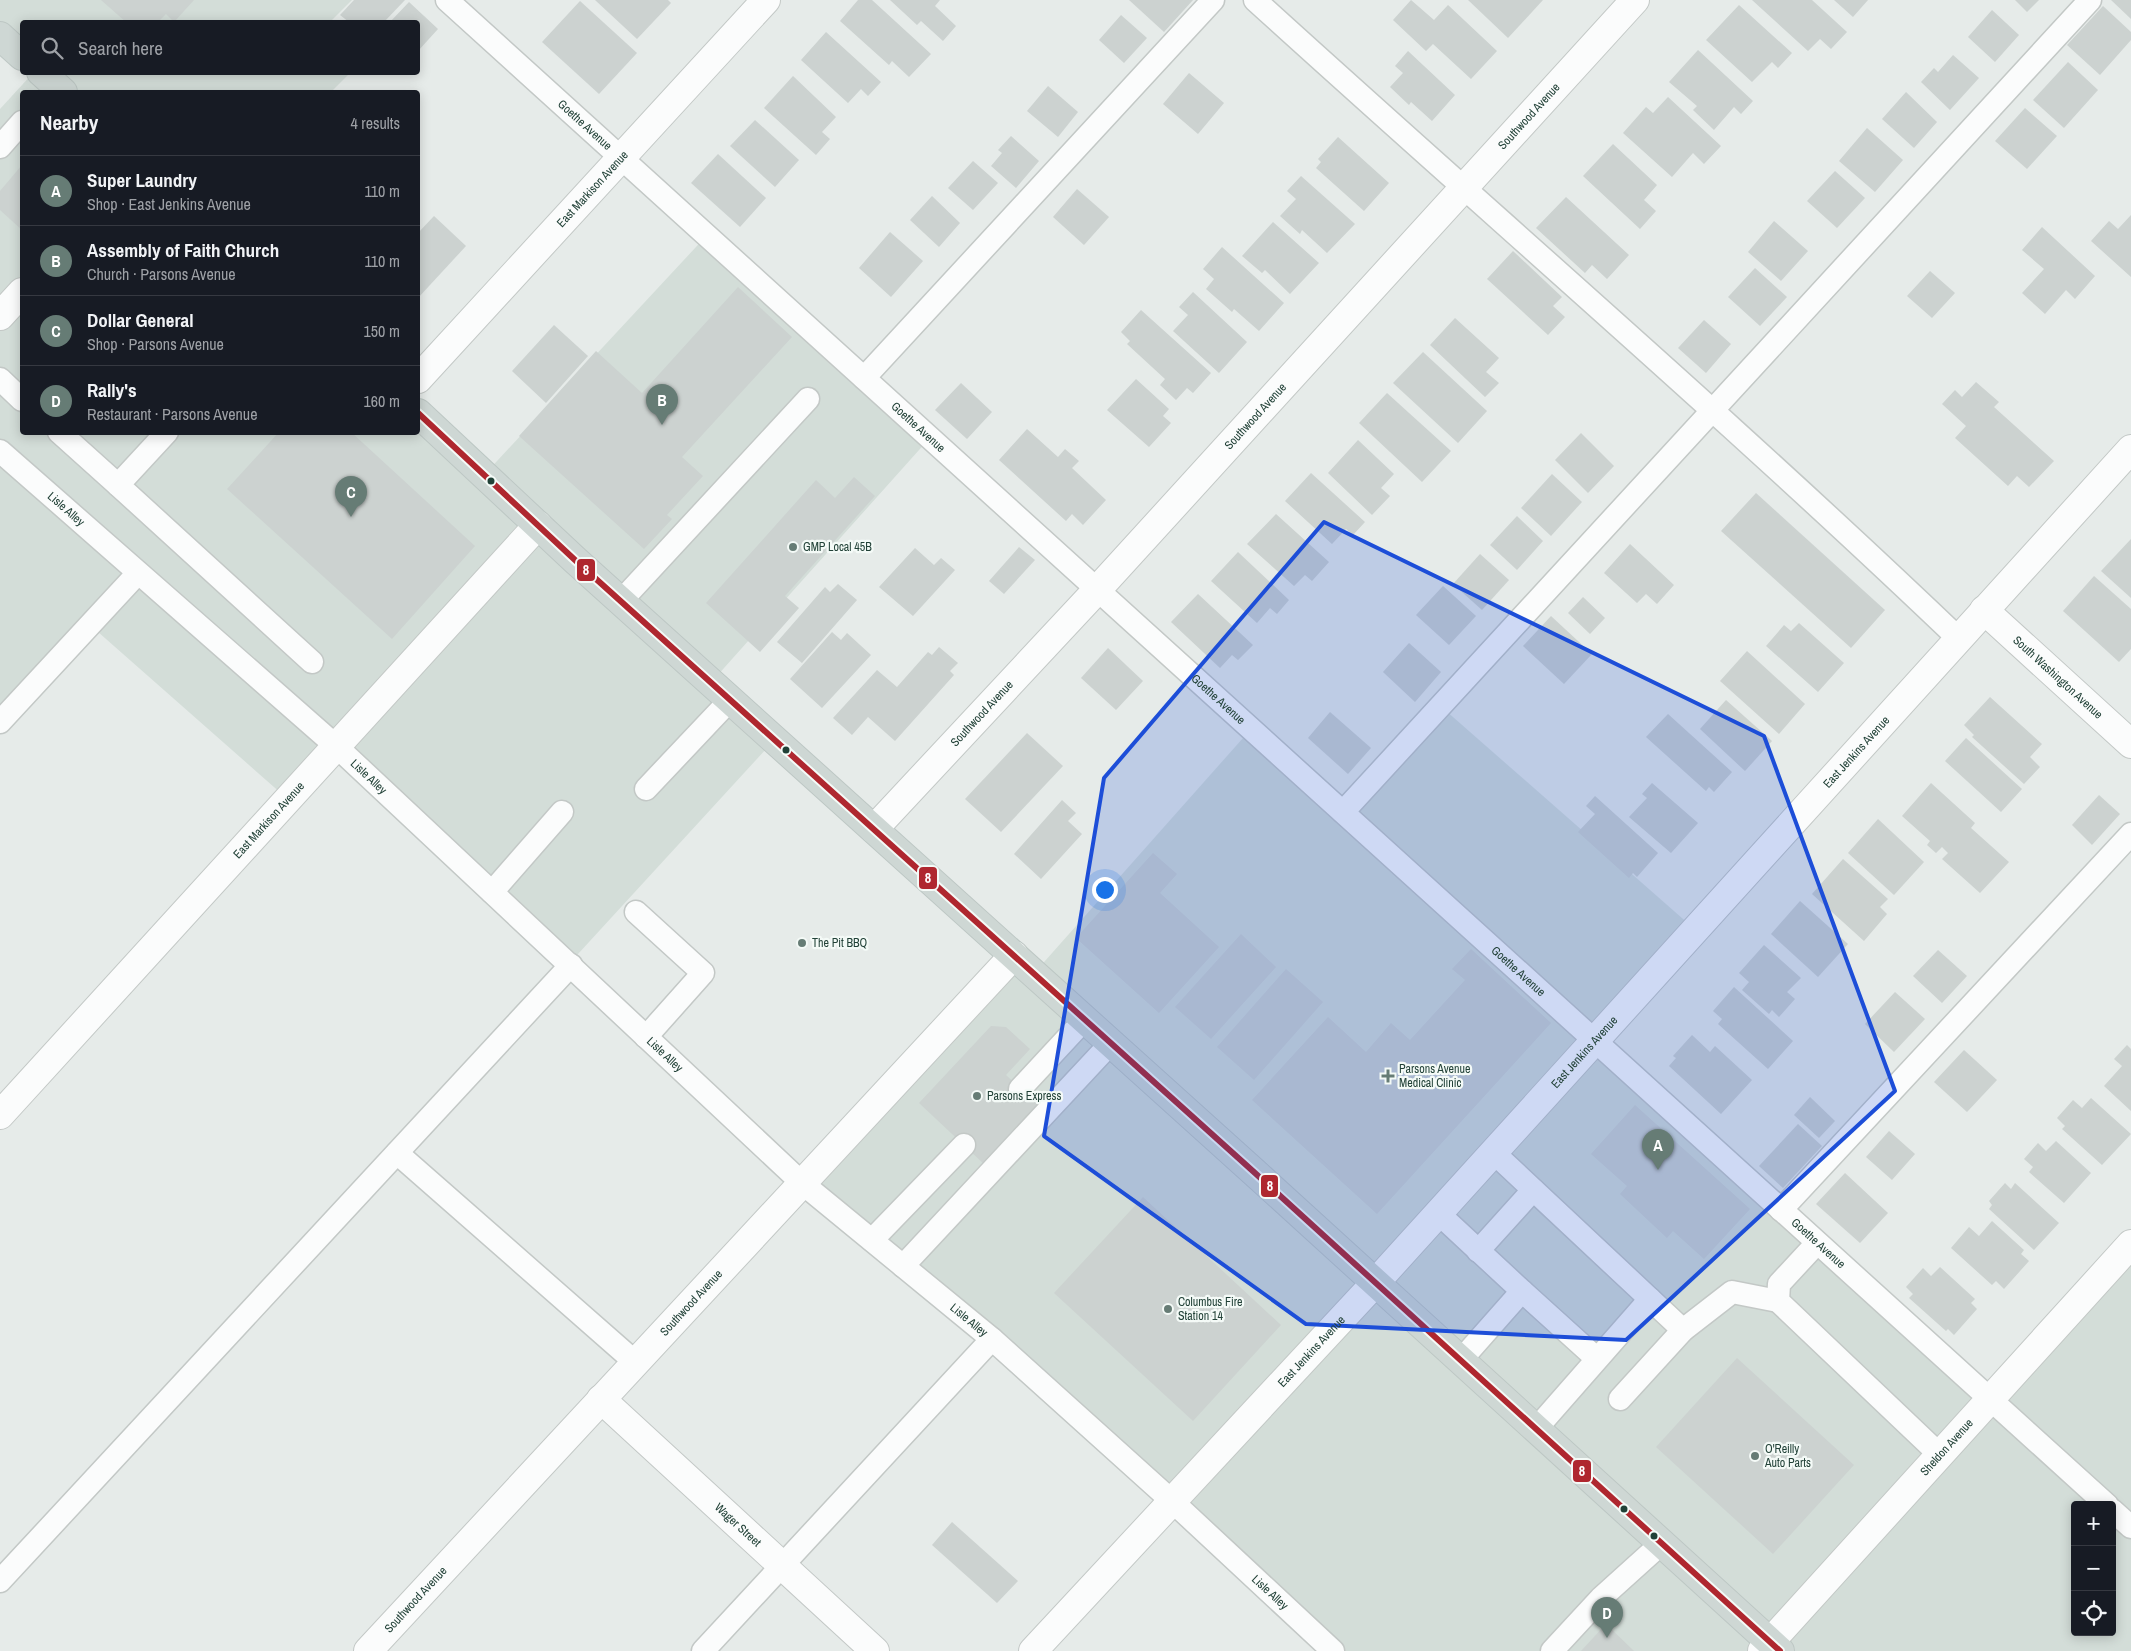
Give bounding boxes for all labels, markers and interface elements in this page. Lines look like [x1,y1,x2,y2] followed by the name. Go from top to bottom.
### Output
[20,20,420,75] search box
[38,34,66,62] icon: search
[78,35,163,61] text: Search here
[1494,80,1563,153] street label: Southwood Avenue
[554,96,615,154] street label: Goethe Avenue
[40,108,98,137] text: Nearby
[350,112,400,134] text: 4 results
[553,147,632,231] street label: East Markison Avenue
[87,167,197,193] text: Super Laundry
[51,180,61,202] text: A
[364,180,400,202] text: 110 m
[87,193,251,215] text: Shop · East Jenkins Avenue
[87,237,279,263] text: Assembly of Faith Church
[51,250,61,272] text: B
[364,250,400,272] text: 110 m
[87,263,236,285] text: Church · Parsons Avenue
[87,307,194,333] text: Dollar General
[51,320,61,342] text: C
[364,320,400,342] text: 150 m
[87,333,224,355] text: Shop · Parsons Avenue
[87,377,137,403] text: Rally's
[1221,380,1290,453] street label: Southwood Avenue
[646,384,678,425] pin: B
[51,390,61,412] text: D
[364,390,400,412] text: 160 m
[888,398,949,456] street label: Goethe Avenue
[87,403,257,425] text: Restaurant · Parsons Avenue
[335,476,367,517] pin: C
[486,476,496,486] unlabelled marker
[44,488,88,530] street label: Lisle Alley
[803,539,872,555] place label: GMP Local 45B
[787,541,799,553] marker: GMP Local 45B
[576,558,596,582] line badge: 8
[583,561,589,579] text: 8
[2010,632,2106,722] street label: South Washington Avenue
[1188,671,1249,728] street label: Goethe Avenue
[947,677,1017,750] street label: Southwood Avenue
[1820,713,1893,791] street label: East Jenkins Avenue
[781,745,791,755] unlabelled marker
[347,756,390,798] street label: Lisle Alley
[230,778,308,862] street label: East Markison Avenue
[918,866,938,890] line badge: 8
[925,869,931,887] text: 8
[1092,877,1118,903] your location
[812,935,868,951] place label: The Pit BBQ
[796,937,808,949] marker: The Pit BBQ
[1488,943,1549,1000] street label: Goethe Avenue
[1548,1013,1621,1092] street label: East Jenkins Avenue
[643,1033,687,1075] street label: Lisle Alley
[1399,1061,1471,1091] place label: Parsons Avenue Medical Clinic
[1381,1069,1395,1083] marker: Parsons Avenue Medical Clinic
[987,1088,1061,1104] place label: Parsons Express
[971,1090,983,1102] marker: Parsons Express
[1642,1129,1674,1170] pin: A
[1260,1174,1279,1198] line badge: 8
[1267,1177,1273,1195] text: 8
[1788,1215,1849,1272] street label: Goethe Avenue
[656,1266,726,1339] street label: Southwood Avenue
[1178,1294,1243,1324] place label: Columbus Fire Station 14
[947,1300,991,1340] street label: Lisle Alley
[1162,1303,1174,1315] marker: Columbus Fire Station 14
[1274,1312,1349,1391] street label: East Jenkins Avenue
[1917,1415,1977,1479] street label: Sheldon Avenue
[1764,1441,1811,1471] place label: O'Reilly Auto Parts
[1749,1450,1761,1462] marker: O'Reilly Auto Parts
[1572,1459,1592,1483] line badge: 8
[1579,1462,1585,1480] text: 8
[711,1499,765,1551] street label: Wager Street
[2071,1501,2116,1636] map controls
[2071,1501,2116,1546] button: +
[1619,1504,1629,1514] unlabelled marker
[1649,1531,1659,1541] unlabelled marker
[2071,1546,2116,1591] button: −
[381,1563,450,1636] street label: Southwood Avenue
[1248,1571,1292,1613] street label: Lisle Alley
[2071,1591,2116,1636] button: locate
[1591,1597,1623,1638] pin: D

